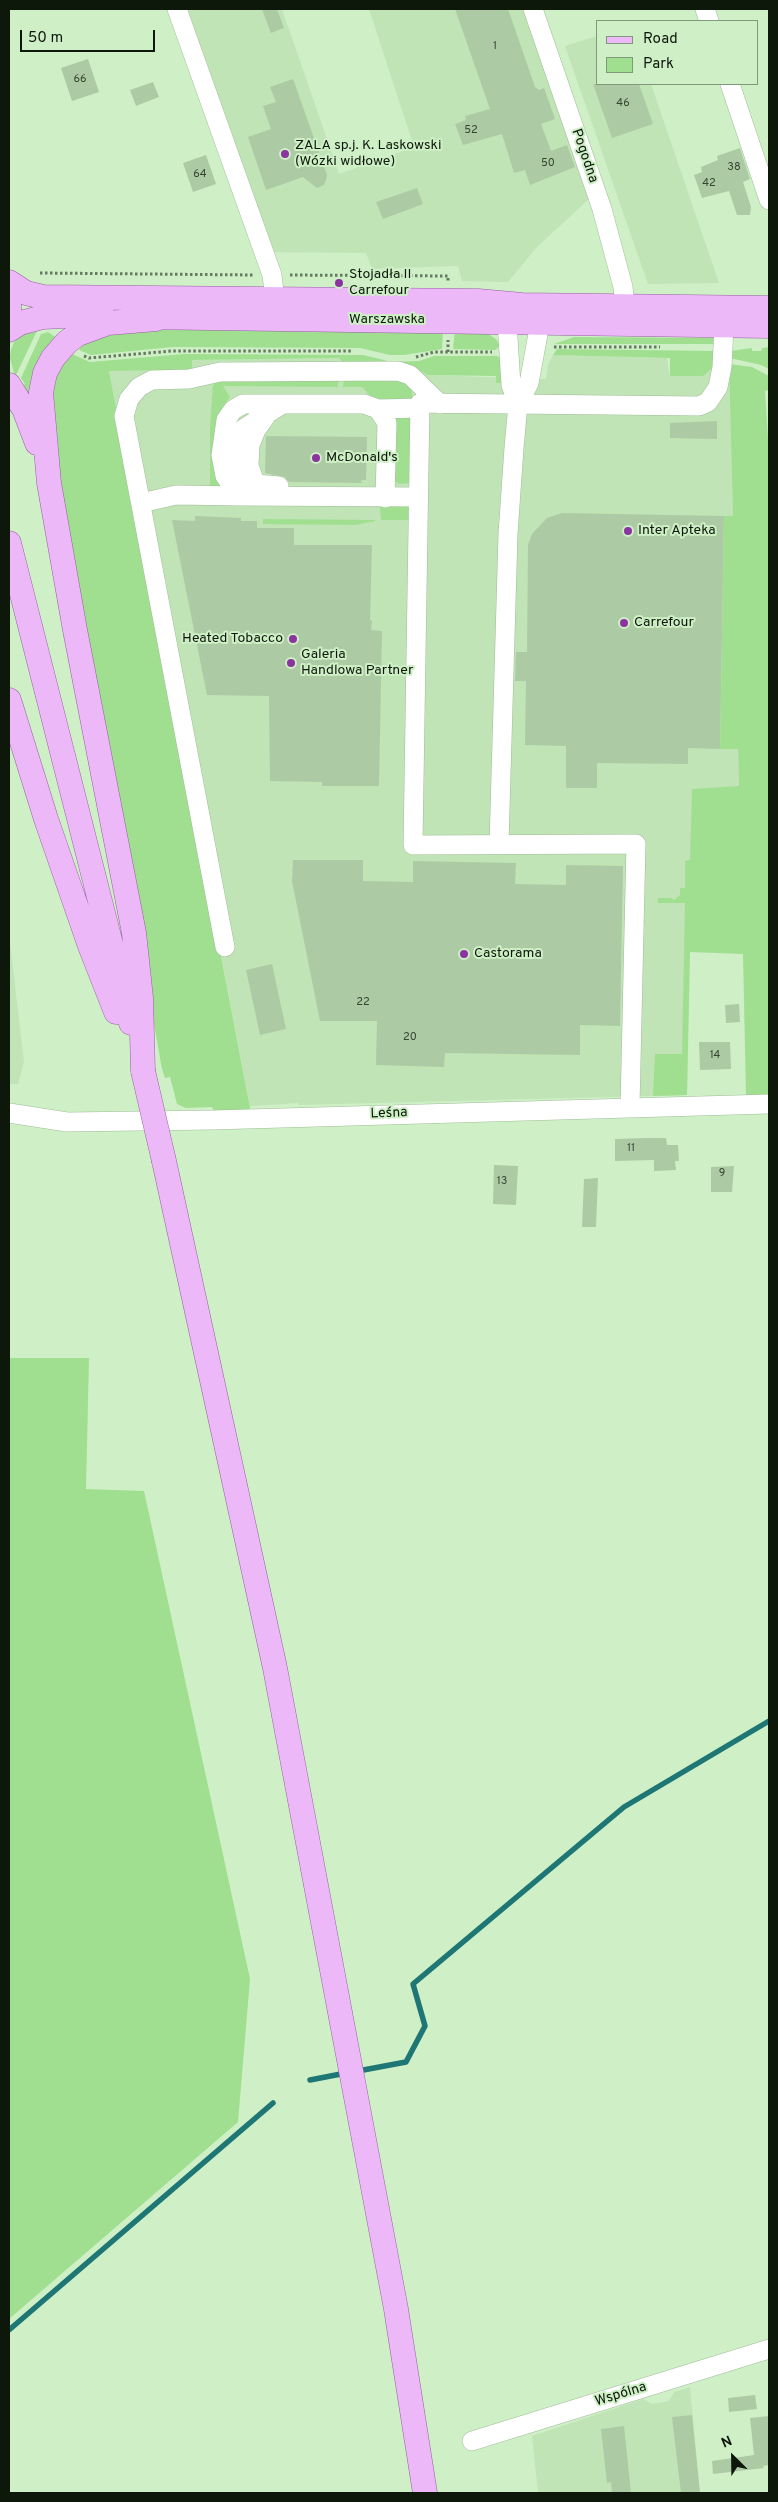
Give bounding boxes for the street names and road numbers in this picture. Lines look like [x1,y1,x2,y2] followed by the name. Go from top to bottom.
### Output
[567,127,601,185] street label: Pogodna
[349,312,425,328] street label: Warszawska
[370,1105,408,1123] street label: Leśna
[593,2379,649,2411] street label: Wspólna

